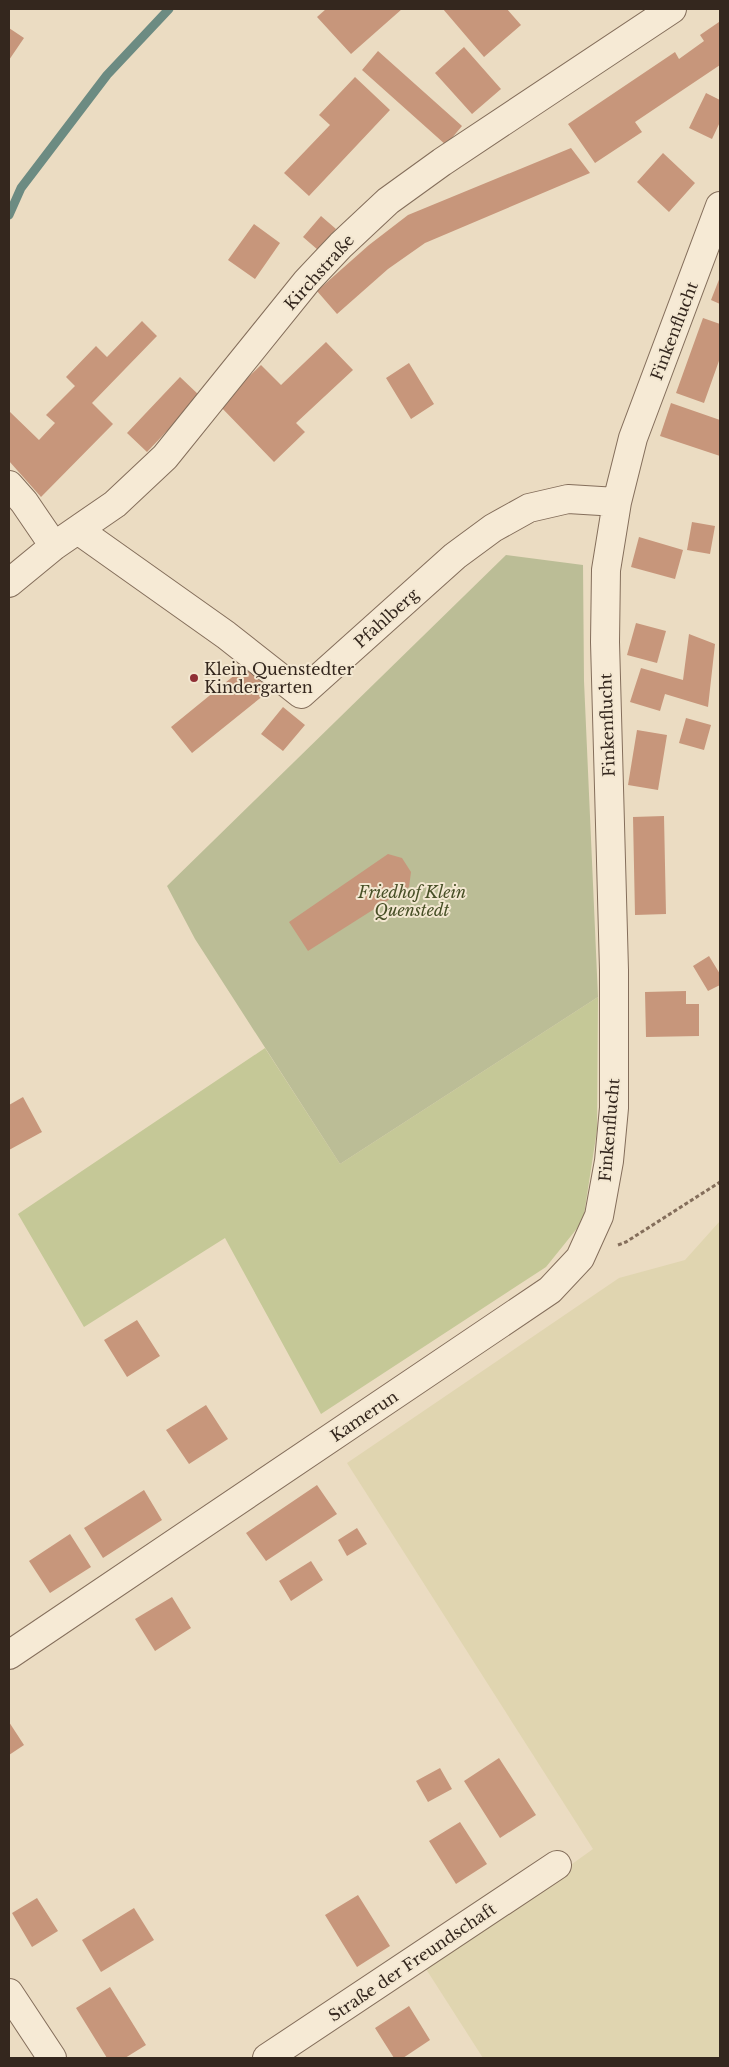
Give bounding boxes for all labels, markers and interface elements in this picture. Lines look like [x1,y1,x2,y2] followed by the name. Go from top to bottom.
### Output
[280,230,358,314] street label: Kirchstraße
[646,279,702,383] street label: Finkenflucht
[350,584,423,652] street label: Pfahlberg
[204,659,354,697] place label: Klein Quenstedter Kindergarten
[188,672,200,684] marker: Klein Quenstedter Kindergarten
[595,673,619,777] street label: Finkenflucht
[357,882,466,920] park label: Friedhof Klein Quenstedt
[595,1077,623,1183] street label: Finkenflucht
[326,1386,402,1446] street label: Kamerun
[325,1899,499,2025] street label: Straße der Freundschaft

